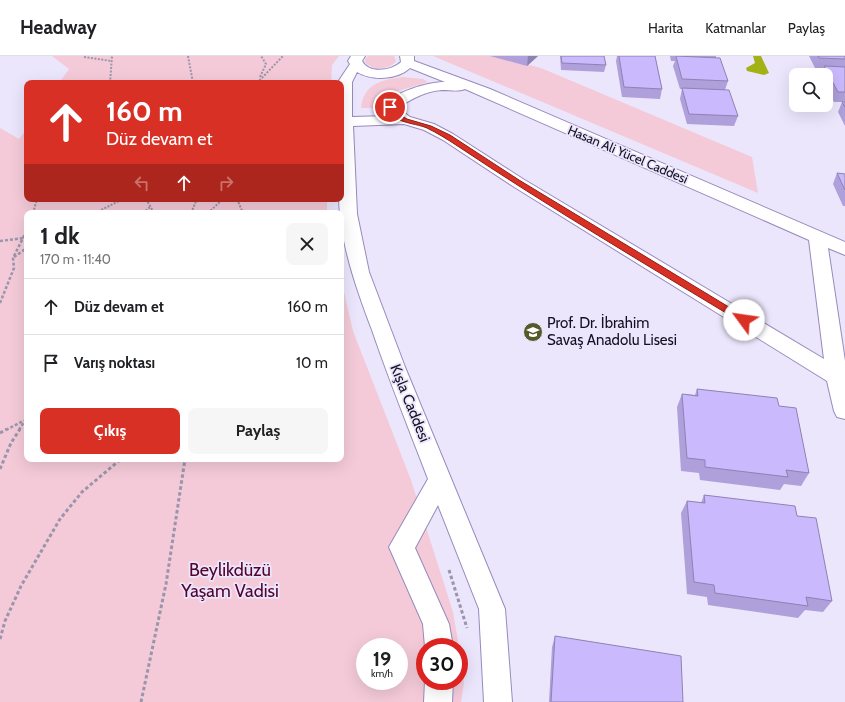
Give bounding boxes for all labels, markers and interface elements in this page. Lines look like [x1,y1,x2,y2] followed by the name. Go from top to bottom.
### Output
[20,16,97,39] text: Headway
[648,19,683,37] text: Harita
[705,19,766,37] text: Katmanlar
[788,19,825,37] text: Paylaş
[789,68,833,112] map controls
[789,68,833,112] button: search
[373,90,407,124] pin
[106,94,182,128] text: 160 m
[40,96,92,148] icon: ahead
[379,96,401,118] icon: arrive
[565,121,691,187] street label: Hasan Ali Yücel Caddesi
[106,128,213,150] text: Düz devam et
[131,172,153,194] icon: left
[173,172,195,194] icon: ahead
[215,172,237,194] icon: right
[40,221,80,250] text: 1 dk
[286,223,328,265] button: close
[40,251,111,267] text: 170 m · 11:40
[40,296,62,318] icon: ahead
[74,298,164,316] text: Düz devam et
[288,298,328,316] text: 160 m
[723,299,765,341] position arrow
[547,313,677,349] place label: Prof. Dr. İbrahim Savaş Anadolu Lisesi
[522,321,544,343] school or university icon: Prof. Dr. İbrahim Savaş Anadolu Lisesi
[40,352,62,374] icon: arrive
[74,354,155,372] text: Varış noktası
[296,354,328,372] text: 10 m
[386,361,434,445] street label: Kışla Caddesi
[40,408,180,454] button: Çıkış
[188,408,328,454] button: Paylaş
[180,559,279,602] park label: Beylikdüzü Yaşam Vadisi
[416,638,468,690] speed limit sign: 30
[373,647,391,671] text: 19
[371,667,393,680] text: km/h

